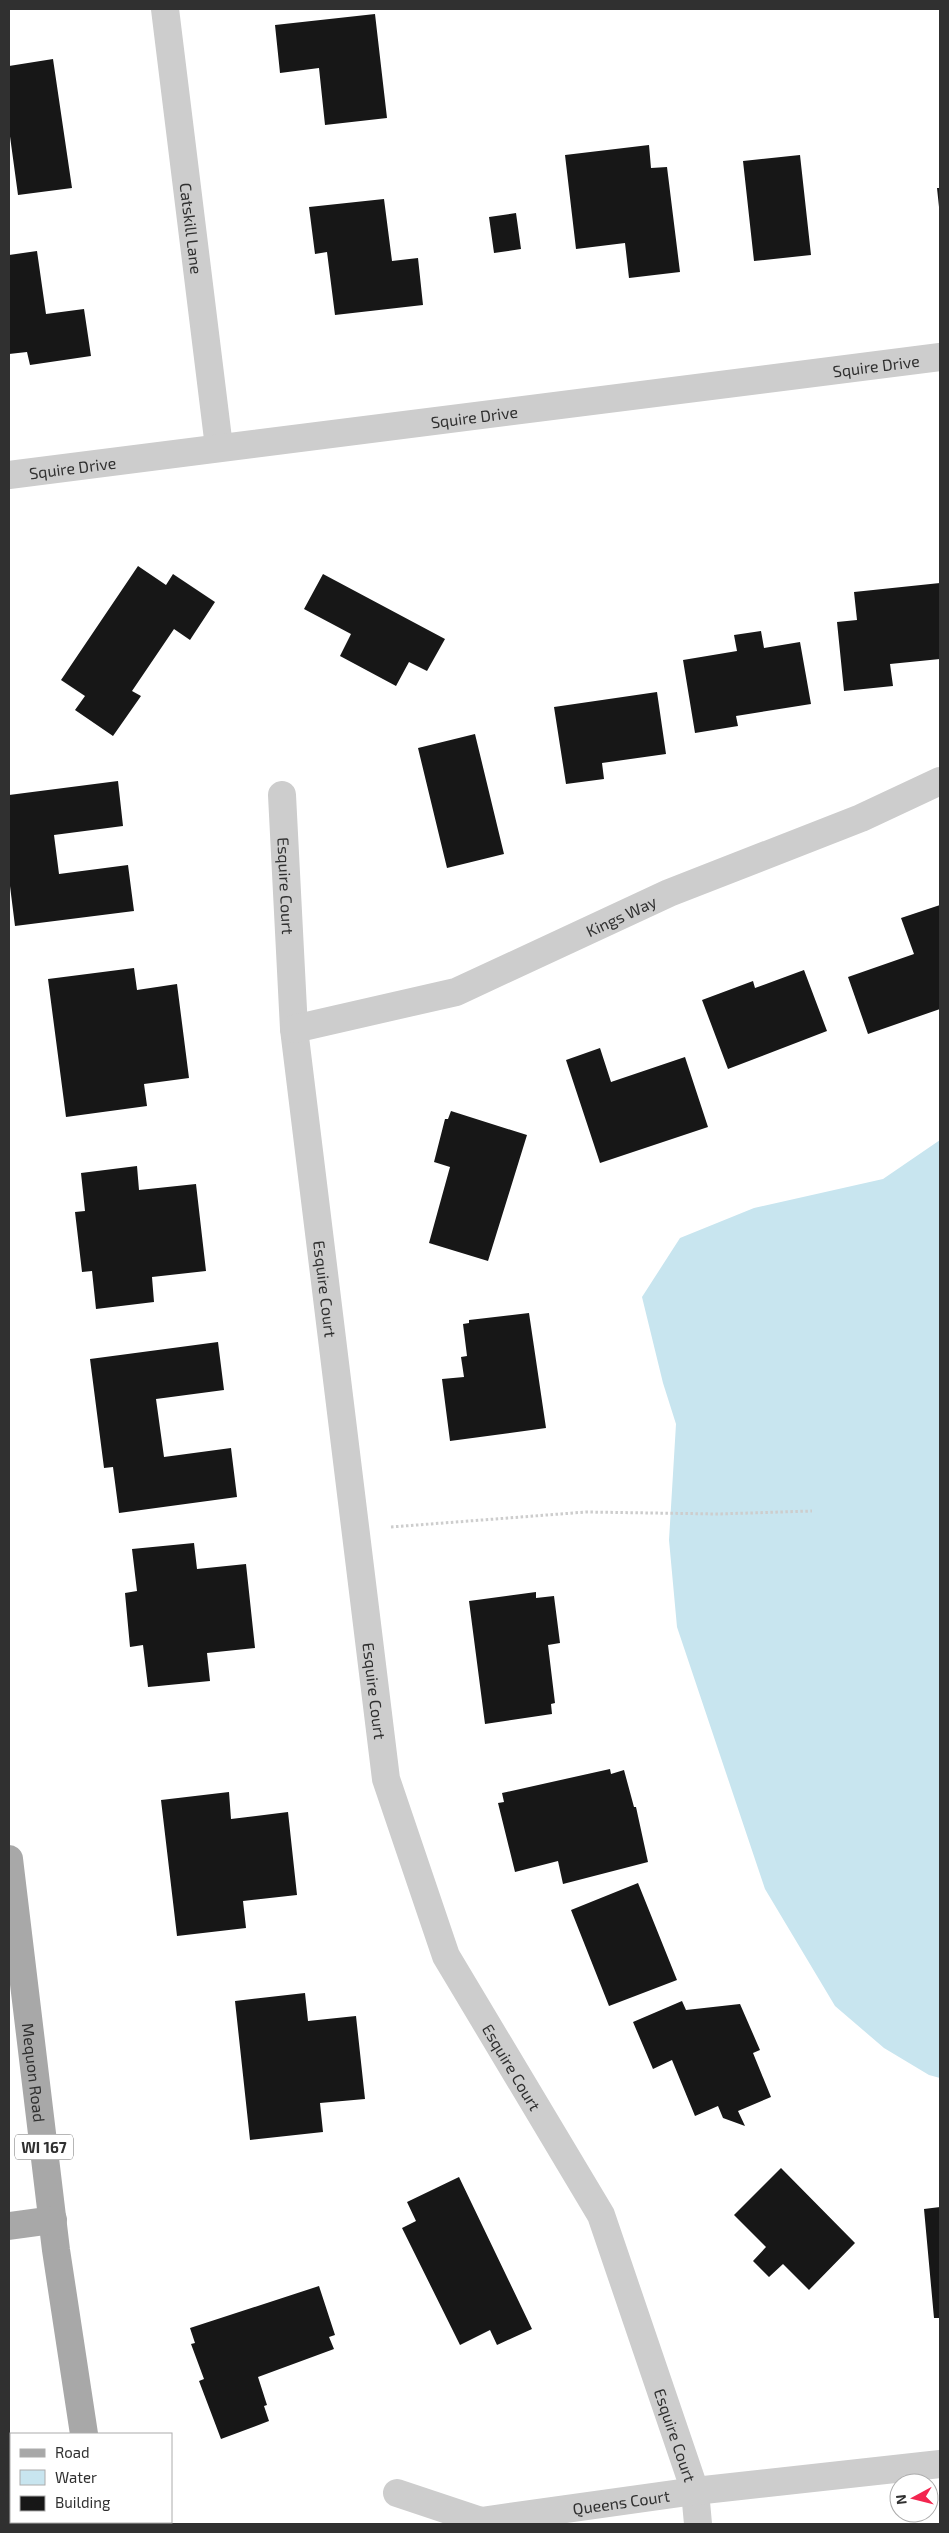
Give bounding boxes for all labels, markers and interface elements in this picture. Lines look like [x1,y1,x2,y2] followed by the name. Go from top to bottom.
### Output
[177,182,207,275] street label: Catskill Lane
[831,350,921,380] street label: Squire Drive
[430,401,519,431] street label: Squire Drive
[28,452,117,482] street label: Squire Drive
[275,837,299,935] street label: Esquire Court
[583,891,660,940] street label: Kings Way
[310,1239,341,1338] street label: Esquire Court
[360,1641,391,1740] street label: Esquire Court
[479,2020,546,2114] street label: Esquire Court
[19,2022,50,2123] street label: Mequon Road
[15,2134,73,2160] road number: WI 167
[651,2386,701,2484] street label: Esquire Court
[10,2433,172,2523] legend
[55,2443,90,2461] text: Road
[55,2468,97,2486] text: Water
[889,2473,939,2523] north arrow
[571,2485,671,2519] street label: Queens Court
[55,2493,111,2511] text: Building
[892,2494,910,2506] text: N

